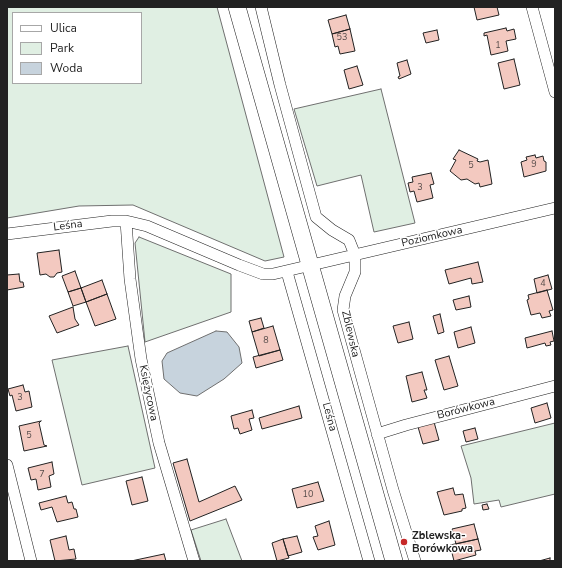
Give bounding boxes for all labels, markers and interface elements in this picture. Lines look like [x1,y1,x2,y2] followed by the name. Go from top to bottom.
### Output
[12,12,142,84] legend
[50,20,77,36] text: Ulica
[337,33,347,43] house number: 53
[50,40,74,56] text: Park
[495,41,501,51] house number: 1
[50,60,83,76] text: Woda
[531,160,537,170] house number: 9
[468,161,474,171] house number: 5
[417,183,423,193] house number: 3
[53,218,83,234] street label: Leśna
[400,224,464,250] street label: Poziomkowa
[540,279,546,289] house number: 4
[338,309,362,359] street label: Zblewska
[263,336,269,346] house number: 8
[136,364,160,422] street label: Księżycowa
[17,393,23,403] house number: 3
[436,395,496,423] street label: Borówkowa
[319,401,339,433] street label: Leśna
[26,431,32,441] house number: 5
[39,470,45,480] house number: 7
[303,490,313,500] house number: 10
[412,529,473,555] place label: Zblewska- Borówkowa
[399,537,409,547] marker: Zblewska- Borówkowa

